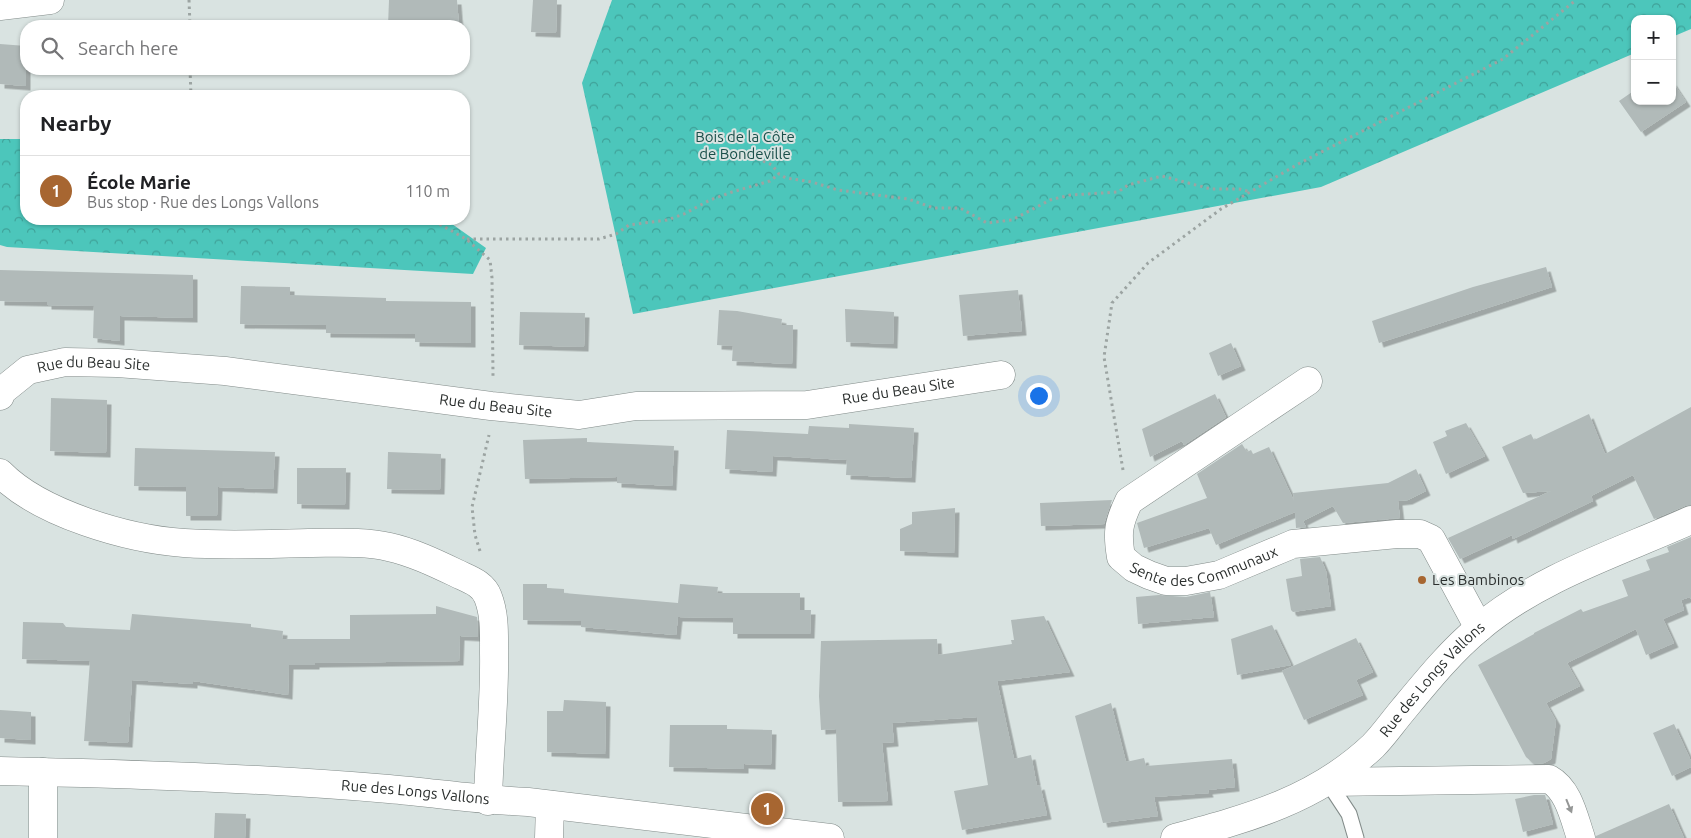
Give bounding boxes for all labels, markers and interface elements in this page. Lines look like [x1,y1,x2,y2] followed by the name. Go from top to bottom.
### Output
[1631,15,1676,105] map controls
[1631,15,1676,60] button: +
[20,20,470,75] search box
[38,34,66,62] icon: search
[78,37,178,59] text: Search here
[1631,60,1676,105] button: −
[40,111,111,135] text: Nearby
[695,128,795,162] park label: Bois de la Côte de Bondeville
[87,171,191,193] text: École Marie
[51,182,61,200] text: 1
[405,182,450,200] text: 110 m
[87,193,319,211] text: Bus stop · Rue des Longs Vallons
[35,353,151,376] street label: Rue du Beau Site
[841,373,956,407] street label: Rue du Beau Site
[1026,383,1052,409] your location
[438,390,553,420] street label: Rue du Beau Site
[1127,542,1280,589] street label: Sente des Communaux
[1432,571,1524,588] place label: Les Bambinos
[1416,574,1428,586] marker: Les Bambinos
[1376,618,1488,740] street label: Rue des Longs Vallons
[341,776,490,807] street label: Rue des Longs Vallons
[751,790,783,828] pin: 1
[1566,798,1573,813] one-way arrow

